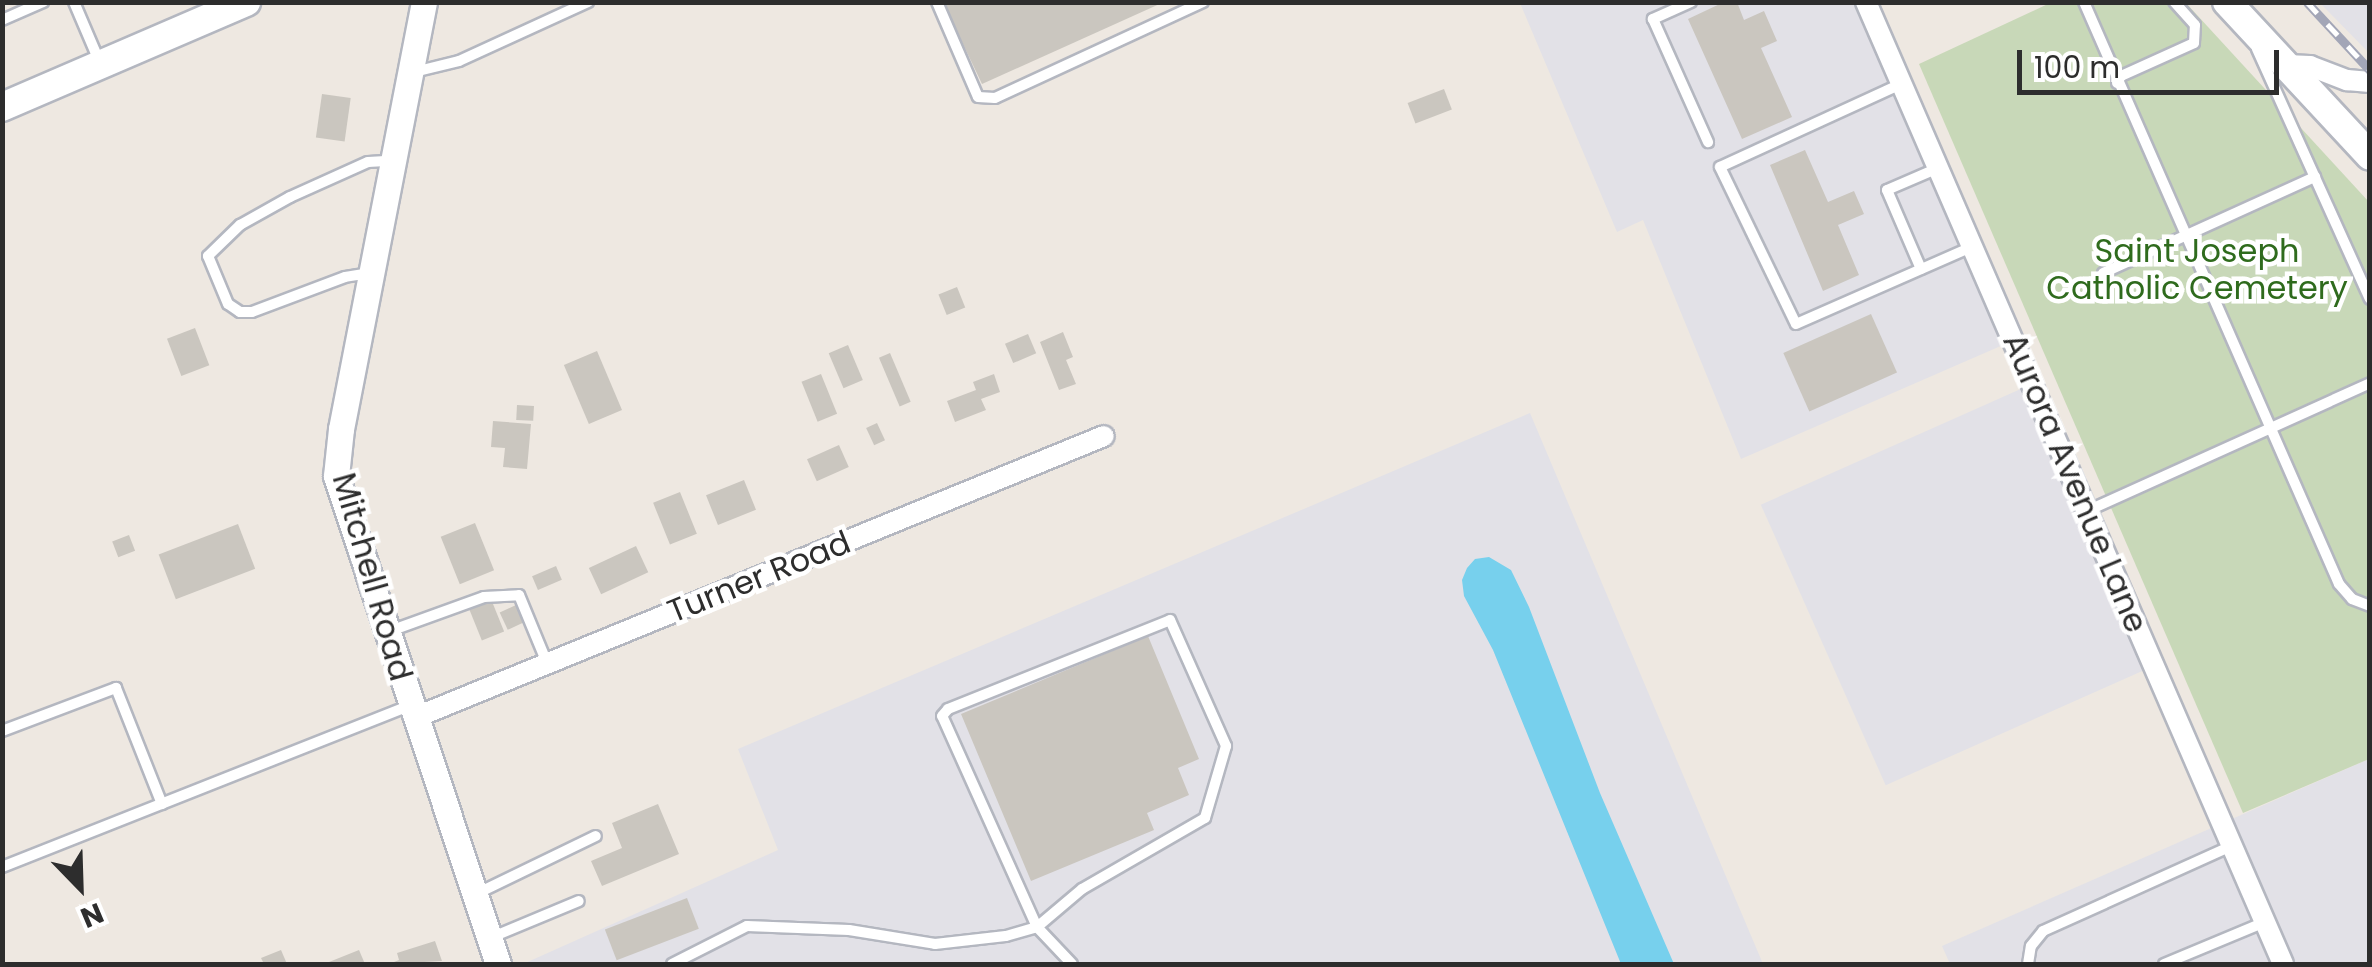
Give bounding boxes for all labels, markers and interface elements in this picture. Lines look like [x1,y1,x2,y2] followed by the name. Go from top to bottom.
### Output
[2022,30,2284,92] scale bar
[2034,46,2120,89] text: 100 m
[2046,233,2348,308] park label: Saint Joseph Catholic Cemetery
[1995,328,2155,638] street label: Aurora Avenue Lane
[324,469,420,685] street label: Mitchell Road
[662,523,856,631] street label: Turner Road
[30,837,130,937] north arrow
[75,893,109,937] text: N

